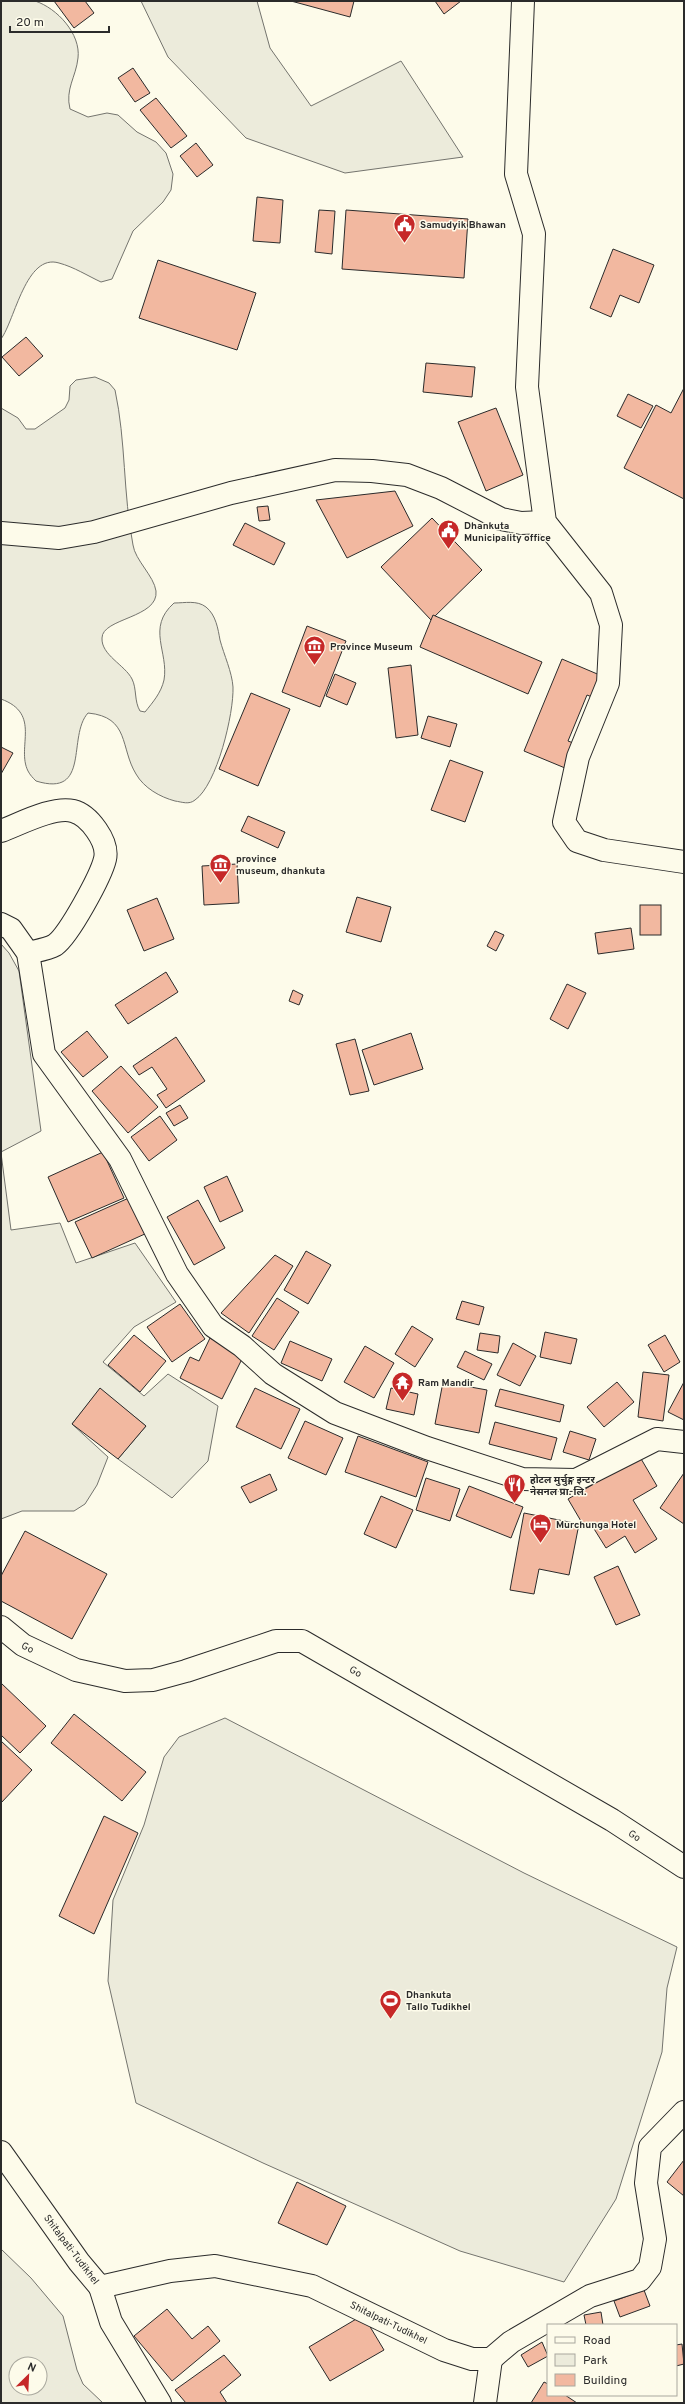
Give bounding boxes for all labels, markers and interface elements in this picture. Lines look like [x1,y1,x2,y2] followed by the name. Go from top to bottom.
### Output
[10,8,109,34] scale bar
[16,15,44,31] text: 20 m
[392,211,418,244] public building icon: Samudyik Bhawan
[420,219,506,232] place label: Samudyik Bhawan
[436,518,462,551] public building icon: Dhankuta Municipality office
[464,520,551,545] place label: Dhankuta Municipality office
[301,633,327,666] museum icon: Province Museum
[330,641,413,654] place label: Province Museum
[208,851,234,884] museum icon: province museum, dhankuta
[236,853,325,878] place label: province museum, dhankuta
[389,1369,415,1402] temple icon: Ram Mandir
[418,1377,475,1390] place label: Ram Mandir
[501,1472,527,1505] restaurant icon: होटल मुर्चुङ्ग इन्टर नेसनल प्रा. लि.
[530,1474,595,1499] place label: होटल मुर्चुङ्ग इन्टर नेसनल प्रा. लि.
[528,1511,554,1544] hotel icon: Murchunga Hotel
[556,1519,636,1532] place label: Murchunga Hotel
[19,1640,36,1657] street label: Go
[347,1664,364,1681] street label: Go
[625,1827,643,1845] street label: Go
[378,1987,404,2020] sports icon: Dhankuta Tallo Tudikhel
[406,1989,471,2014] place label: Dhankuta Tallo Tudikhel
[40,2212,101,2288] street label: Shitalpati-Tudikhel
[348,2299,429,2348] street label: Shitalpati-Tudikhel
[547,2324,677,2396] legend
[583,2333,611,2349] text: Road
[583,2353,608,2369] text: Park
[8,2356,48,2396] north arrow
[25,2360,38,2376] text: N
[583,2373,627,2389] text: Building

